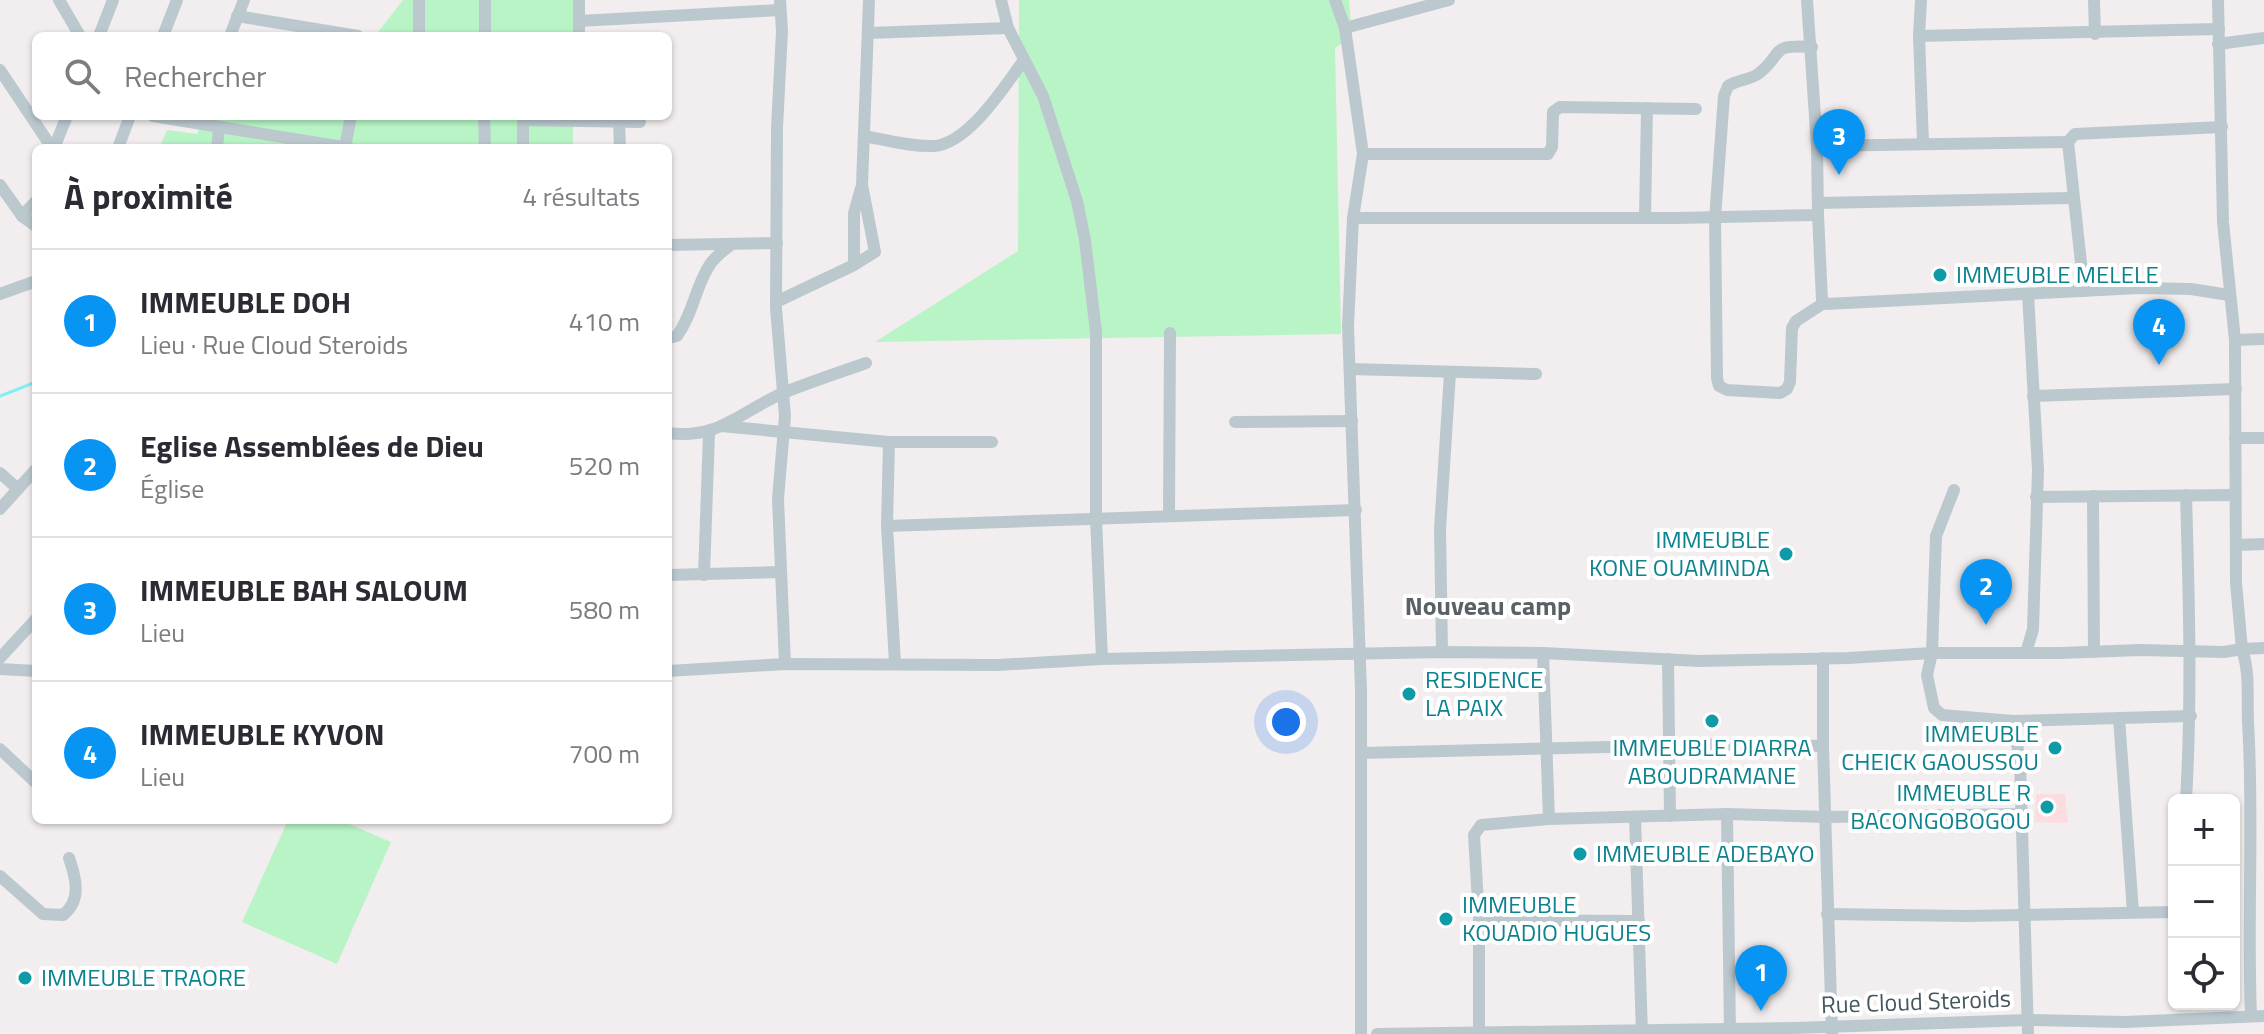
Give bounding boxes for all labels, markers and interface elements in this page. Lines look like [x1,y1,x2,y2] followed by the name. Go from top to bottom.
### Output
[32,32,672,120] search box
[124,53,267,99] text: Rechercher
[60,54,104,98] icon: search
[1813,109,1865,175] pin: 3
[64,170,233,222] text: À proximité
[523,177,640,216] text: 4 résultats
[1956,256,2159,292] place label: IMMEUBLE MELELE
[1931,266,1949,284] marker: IMMEUBLE MELELE
[140,279,351,325] text: IMMEUBLE DOH
[2133,299,2185,365] pin: 4
[83,302,97,341] text: 1
[569,302,640,341] text: 410 m
[140,325,408,364] text: Lieu · Rue Cloud Steroids
[140,423,484,469] text: Eglise Assemblées de Dieu
[83,446,97,485] text: 2
[569,446,640,485] text: 520 m
[140,469,204,508] text: Église
[1589,521,1770,585] place label: IMMEUBLE KONE OUAMINDA
[1777,545,1795,563] marker: IMMEUBLE KONE OUAMINDA
[1960,559,2012,625] pin: 2
[140,567,468,613] text: IMMEUBLE BAH SALOUM
[1405,586,1571,625] district label: Nouveau camp
[83,590,97,629] text: 3
[569,590,640,629] text: 580 m
[140,613,185,652] text: Lieu
[1425,661,1543,725] place label: RESIDENCE LA PAIX
[1400,685,1418,703] marker: RESIDENCE LA PAIX
[1266,702,1306,742] your location
[140,711,385,757] text: IMMEUBLE KYVON
[1703,712,1721,730] marker: IMMEUBLE DIARRA ABOUDRAMANE
[1841,715,2039,779] place label: IMMEUBLE CHEICK GAOUSSOU
[1612,729,1812,793] place label: IMMEUBLE DIARRA ABOUDRAMANE
[83,734,97,773] text: 4
[569,734,640,773] text: 700 m
[2046,739,2064,757] marker: IMMEUBLE CHEICK GAOUSSOU
[140,757,185,796] text: Lieu
[1850,774,2031,838] place label: IMMEUBLE R BACONGOBOGOU
[2168,794,2240,1010] map controls
[2168,794,2240,866] button: +
[2038,798,2056,816] marker: IMMEUBLE R BACONGOBOGOU
[1596,835,1815,871] place label: IMMEUBLE ADEBAYO
[1571,845,1589,863] marker: IMMEUBLE ADEBAYO
[2168,866,2240,938] button: −
[1462,886,1651,950] place label: IMMEUBLE KOUADIO HUGUES
[1437,910,1455,928] marker: IMMEUBLE KOUADIO HUGUES
[2168,938,2240,1010] button: locate
[1735,945,1787,1011] pin: 1
[41,959,246,995] place label: IMMEUBLE TRAORE
[16,969,34,987] marker: IMMEUBLE TRAORE
[1820,980,2012,1022] street label: Rue Cloud Steroids

